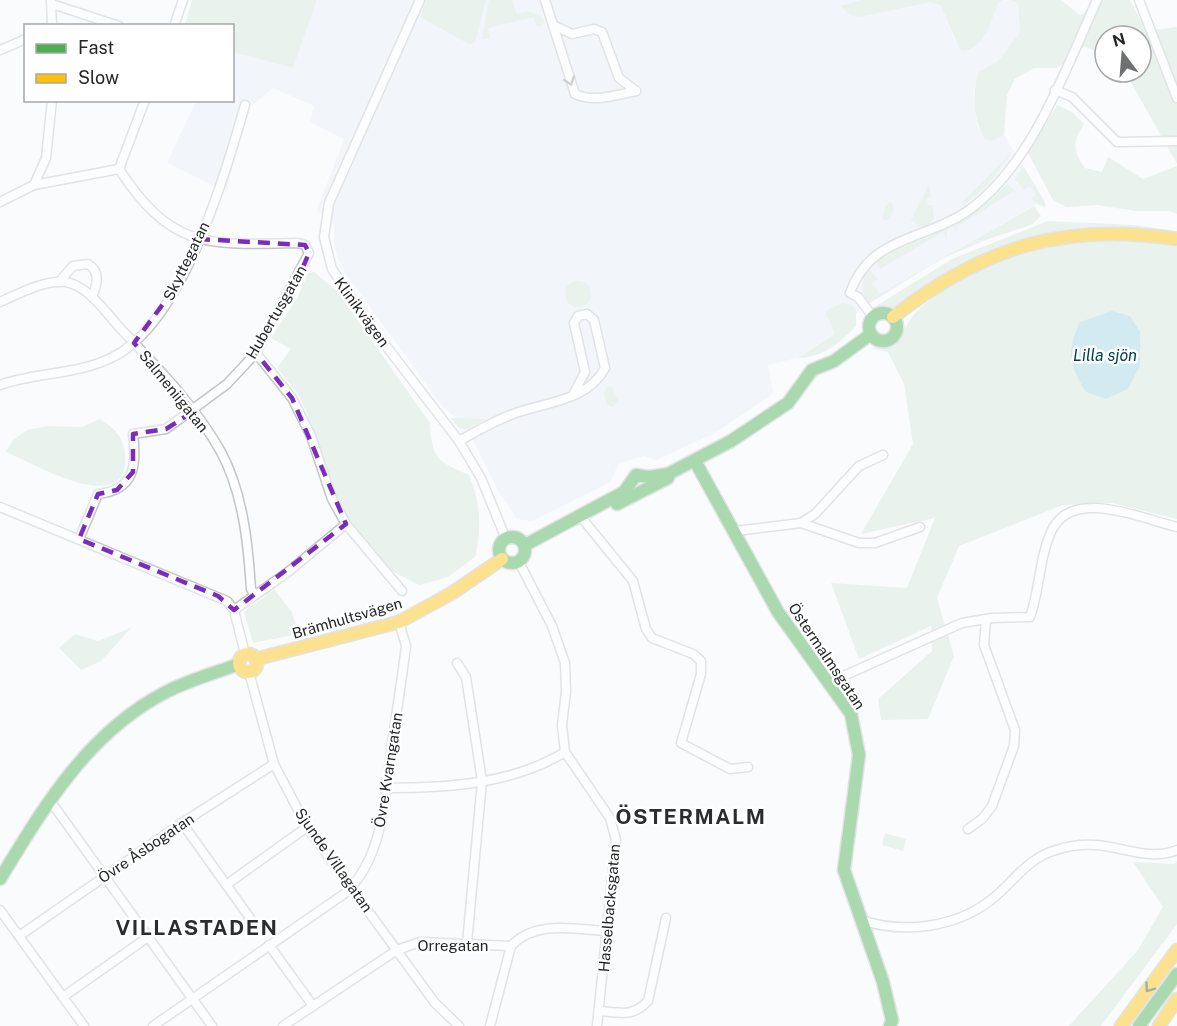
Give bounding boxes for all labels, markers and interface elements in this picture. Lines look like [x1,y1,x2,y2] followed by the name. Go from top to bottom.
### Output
[24,24,234,102] legend
[1093,24,1153,84] north arrow
[1110,29,1128,51] text: N
[78,37,114,58] text: Fast
[78,67,119,88] text: Slow
[562,75,575,86] one-way arrow
[160,219,212,303] street label: Skyttegatan
[242,262,310,362] street label: Hubertusgatan
[331,274,393,350] street label: Klinikvägen
[1073,346,1137,365] water label: Lilla sjön
[136,347,212,435] street label: Salmeniigatan
[290,594,404,642] street label: Brämhultsvägen
[785,599,870,712] street label: Östermalmsgatan
[370,711,405,829] street label: Övre Kvarngatan
[616,804,766,829] district label: ÖSTERMALM
[292,805,376,915] street label: Sjunde Villagatan
[94,809,197,886] street label: Övre Åsbogatan
[595,843,623,973] street label: Hasselbacksgatan
[115,915,279,940] district label: VILLASTADEN
[418,937,488,954] street label: Orregatan
[1145,981,1156,992] one-way arrow

